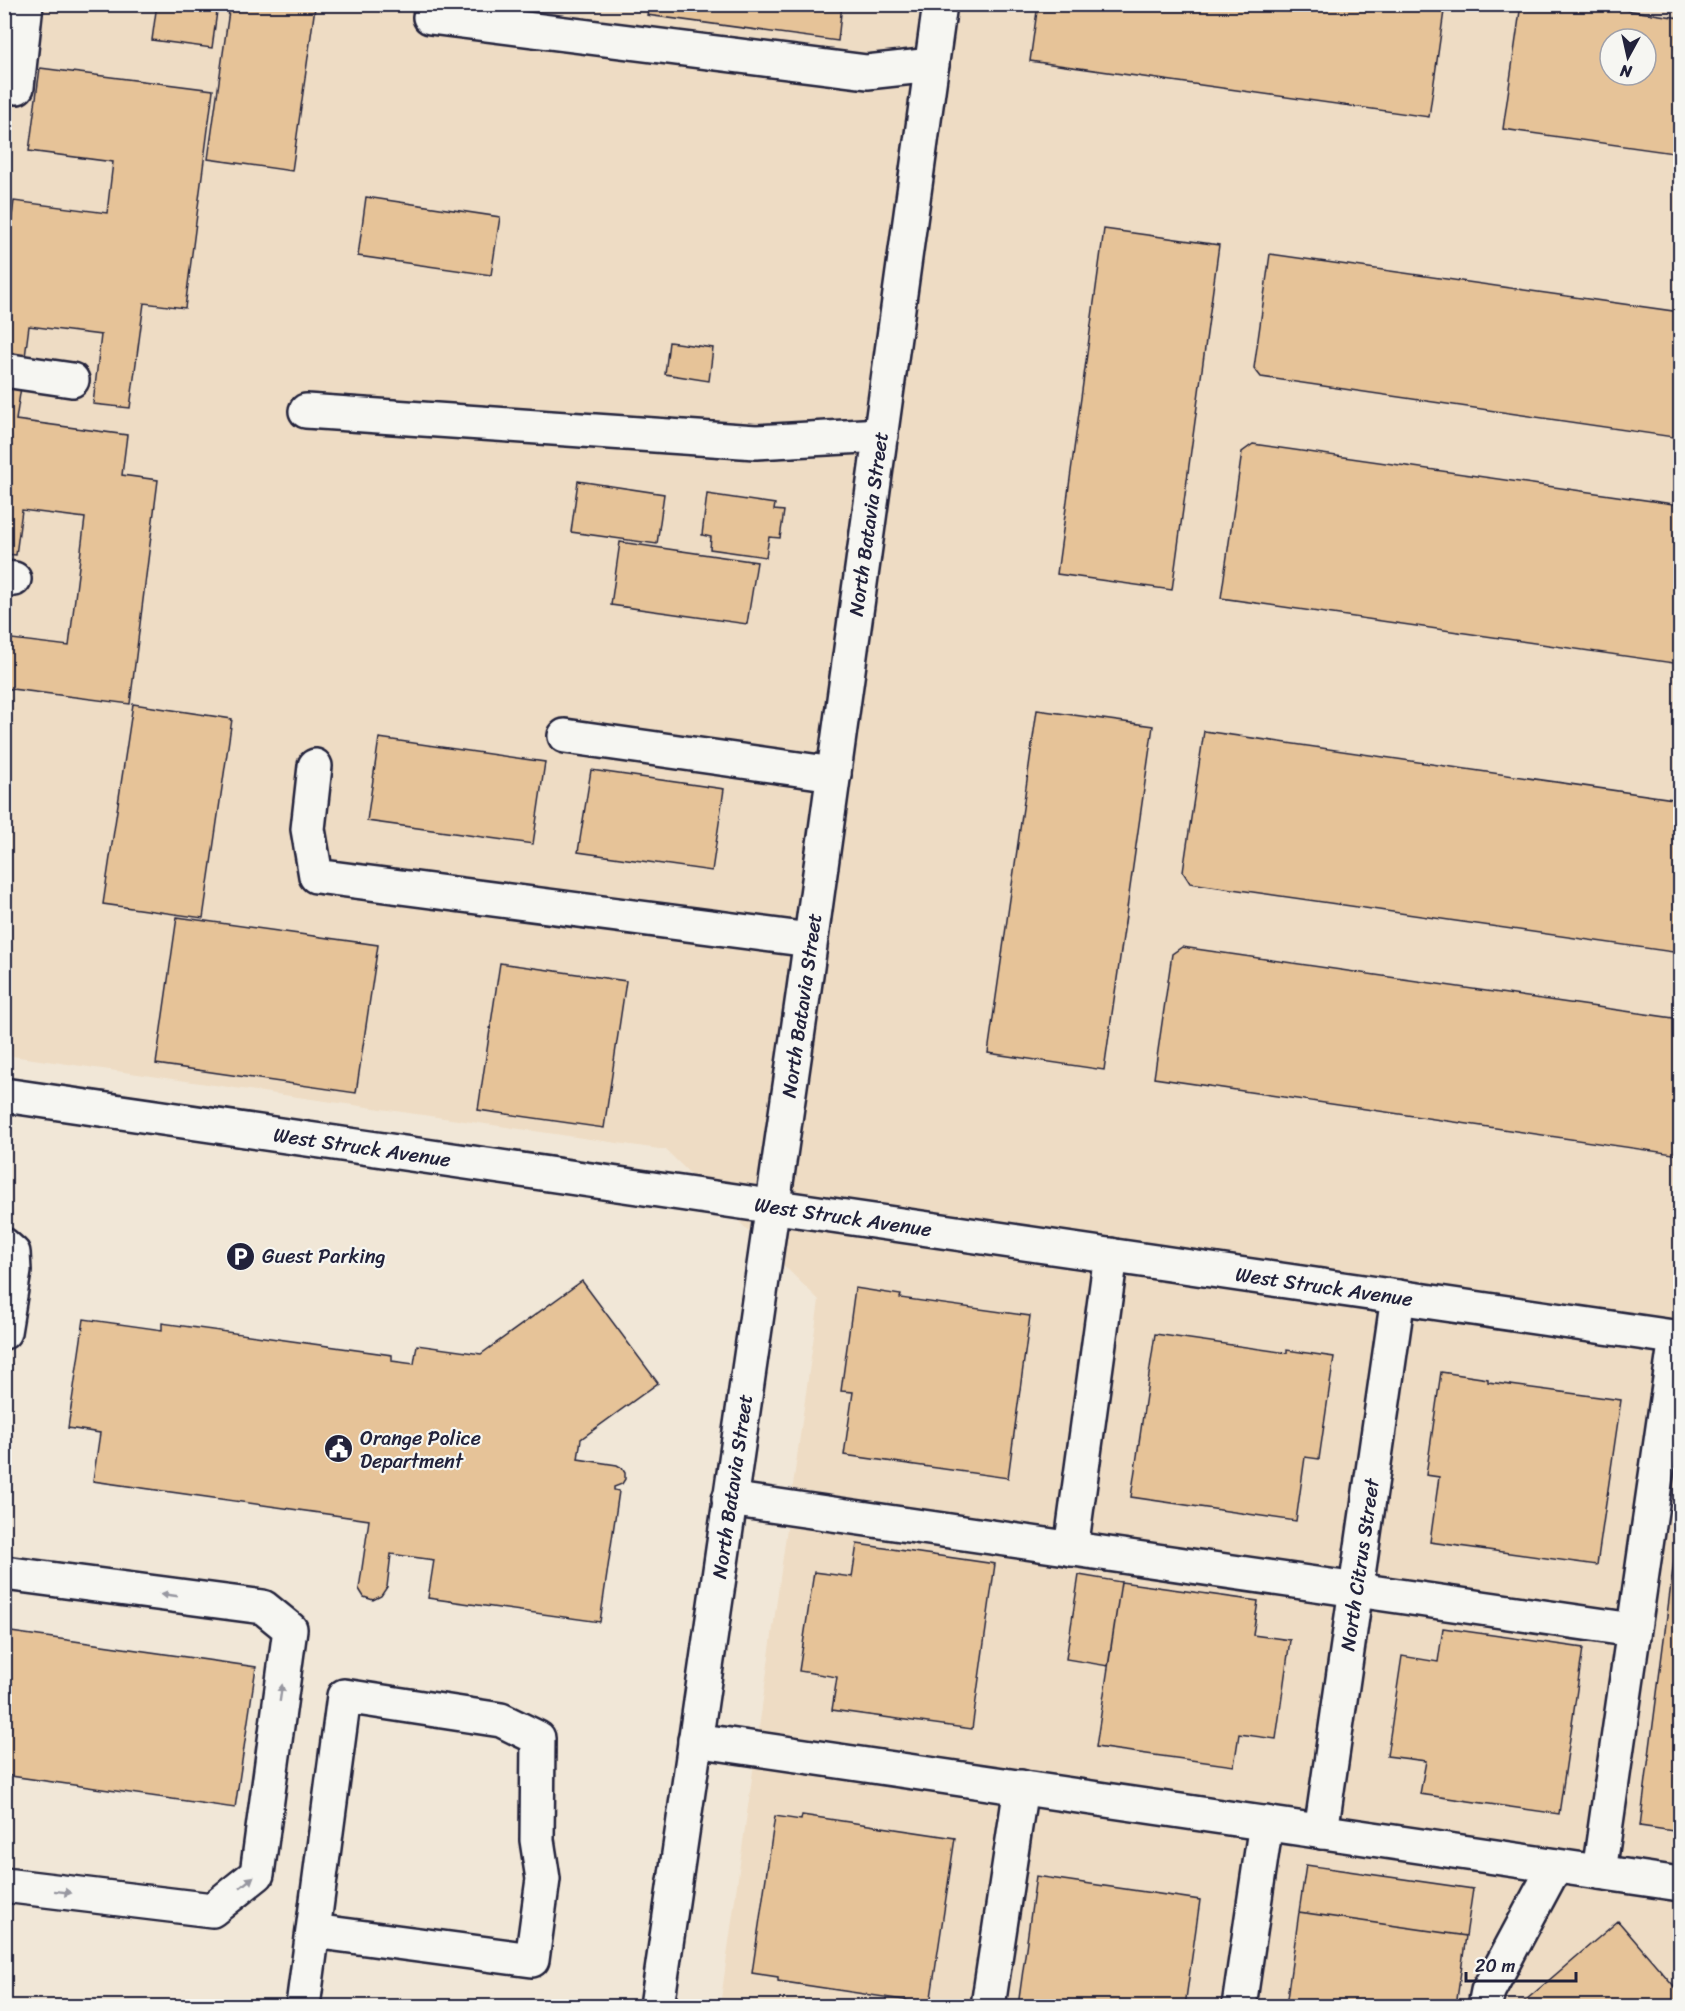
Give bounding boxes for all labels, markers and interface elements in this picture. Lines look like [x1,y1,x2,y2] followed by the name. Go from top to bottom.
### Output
[1598,27,1658,87] north arrow
[1618,56,1634,87] text: N
[838,429,898,618] street label: North Batavia Street
[771,911,832,1100] street label: North Batavia Street
[271,1117,453,1177] street label: West Struck Avenue
[752,1187,934,1247] street label: West Struck Avenue
[262,1239,386,1274] place label: Guest Parking
[225,1240,257,1272] parking icon: Guest Parking
[1233,1256,1415,1317] street label: West Struck Avenue
[701,1392,763,1581] street label: North Batavia Street
[360,1421,481,1479] place label: Orange Police Department
[323,1433,355,1465] public building icon: Orange Police Department
[1330,1475,1389,1653] street label: North Citrus Street
[159,1590,178,1599] one-way arrow
[277,1684,286,1703] one-way arrow
[239,1876,254,1889] one-way arrow
[53,1887,72,1897] one-way arrow
[1466,1945,1576,1983] scale bar
[1475,1950,1515,1982] text: 20 m

